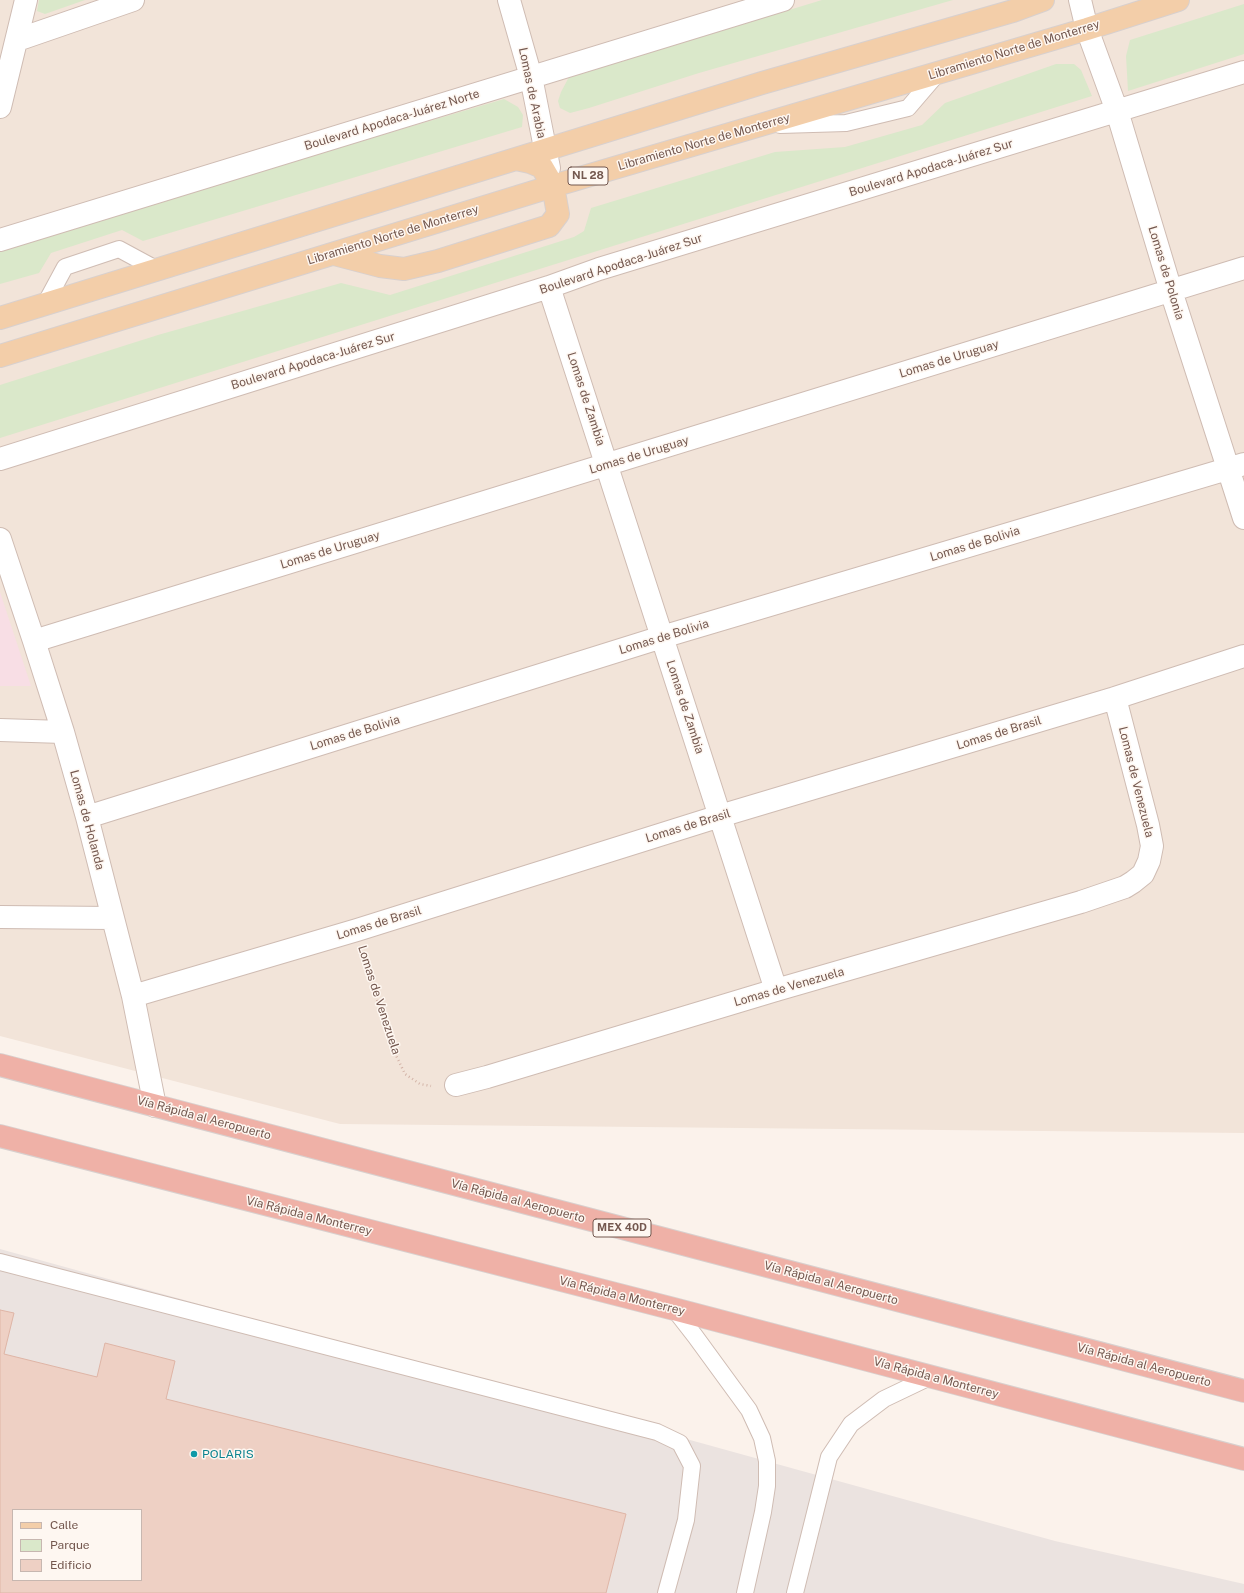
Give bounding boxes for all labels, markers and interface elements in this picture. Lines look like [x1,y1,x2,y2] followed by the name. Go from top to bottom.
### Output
[927,17,1101,83] street label: Libramiento Norte de Monterrey
[515,46,549,140] street label: Lomas de Arabia
[303,86,481,154] street label: Boulevard Apodaca-Juárez Norte
[616,110,792,174] street label: Libramiento Norte de Monterrey
[847,136,1015,200] street label: Boulevard Apodaca-Juárez Sur
[568,167,608,185] road number: NL 28
[306,202,480,268] street label: Libramiento Norte de Monterrey
[1145,224,1187,322] street label: Lomas de Polonia
[538,231,704,297] street label: Boulevard Apodaca-Juárez Sur
[229,329,397,393] street label: Boulevard Apodaca-Juárez Sur
[897,337,1001,381] street label: Lomas de Uruguay
[564,350,608,448] street label: Lomas de Zambia
[587,433,691,477] street label: Lomas de Uruguay
[928,523,1022,565] street label: Lomas de Bolivia
[278,528,382,572] street label: Lomas de Uruguay
[617,616,711,658] street label: Lomas de Bolivia
[663,658,707,756] street label: Lomas de Zambia
[308,712,402,754] street label: Lomas de Bolivia
[955,713,1043,753] street label: Lomas de Brasil
[1115,725,1157,839] street label: Lomas de Venezuela
[67,768,107,872] street label: Lomas de Holanda
[644,806,732,846] street label: Lomas de Brasil
[335,903,423,943] street label: Lomas de Brasil
[355,944,403,1056] street label: Lomas de Venezuela
[732,964,846,1010] street label: Lomas de Venezuela
[135,1093,273,1143] street label: Vía Rápida al Aeropuerto
[449,1176,587,1226] street label: Vía Rápida al Aeropuerto
[245,1193,373,1239] street label: Vía Rápida a Monterrey
[593,1219,651,1237] road number: MEX 40D
[762,1258,900,1308] street label: Vía Rápida al Aeropuerto
[558,1273,686,1319] street label: Vía Rápida a Monterrey
[1075,1340,1213,1390] street label: Vía Rápida al Aeropuerto
[872,1354,1000,1402] street label: Vía Rápida a Monterrey
[202,1447,254,1461] place label: POLARIS
[189,1449,199,1459] marker: POLARIS
[12,1509,142,1581] legend
[50,1518,78,1532] text: Calle
[50,1538,90,1552] text: Parque
[50,1558,92,1572] text: Edificio

